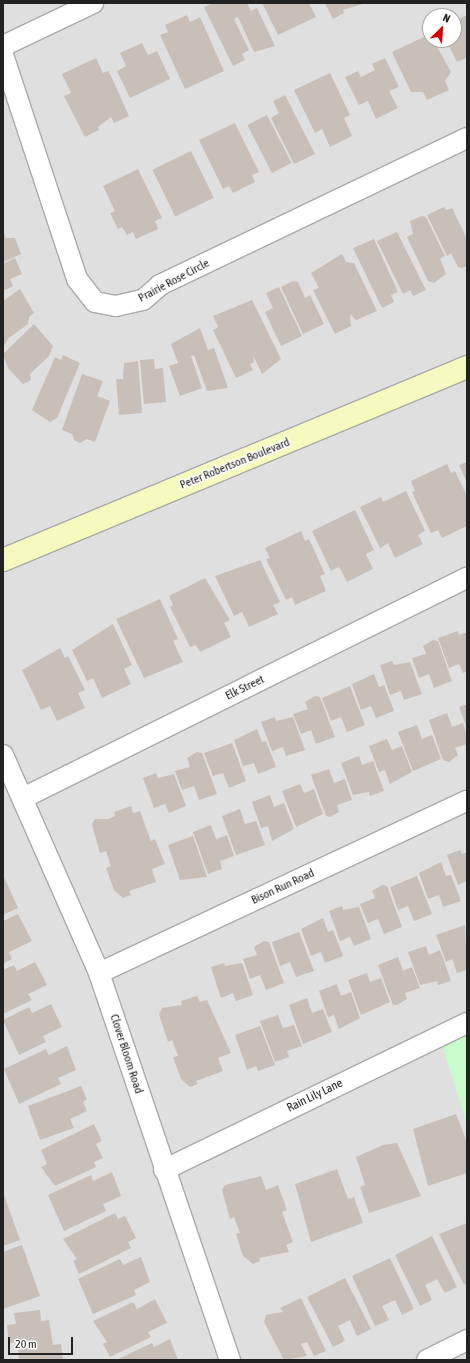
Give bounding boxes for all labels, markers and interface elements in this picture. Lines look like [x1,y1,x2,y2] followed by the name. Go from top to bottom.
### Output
[422,8,462,48] north arrow
[441,11,452,25] text: N
[136,256,212,306] street label: Prairie Rose Circle
[178,435,292,493] street label: Peter Robertson Boulevard
[223,672,267,704] street label: Elk Street
[249,866,317,908] street label: Bison Run Road
[106,1012,146,1096] street label: Clover Bloom Road
[285,1076,345,1116] street label: Rain Lily Lane
[10,1329,75,1355] scale bar
[15,1337,37,1351] text: 20 m

